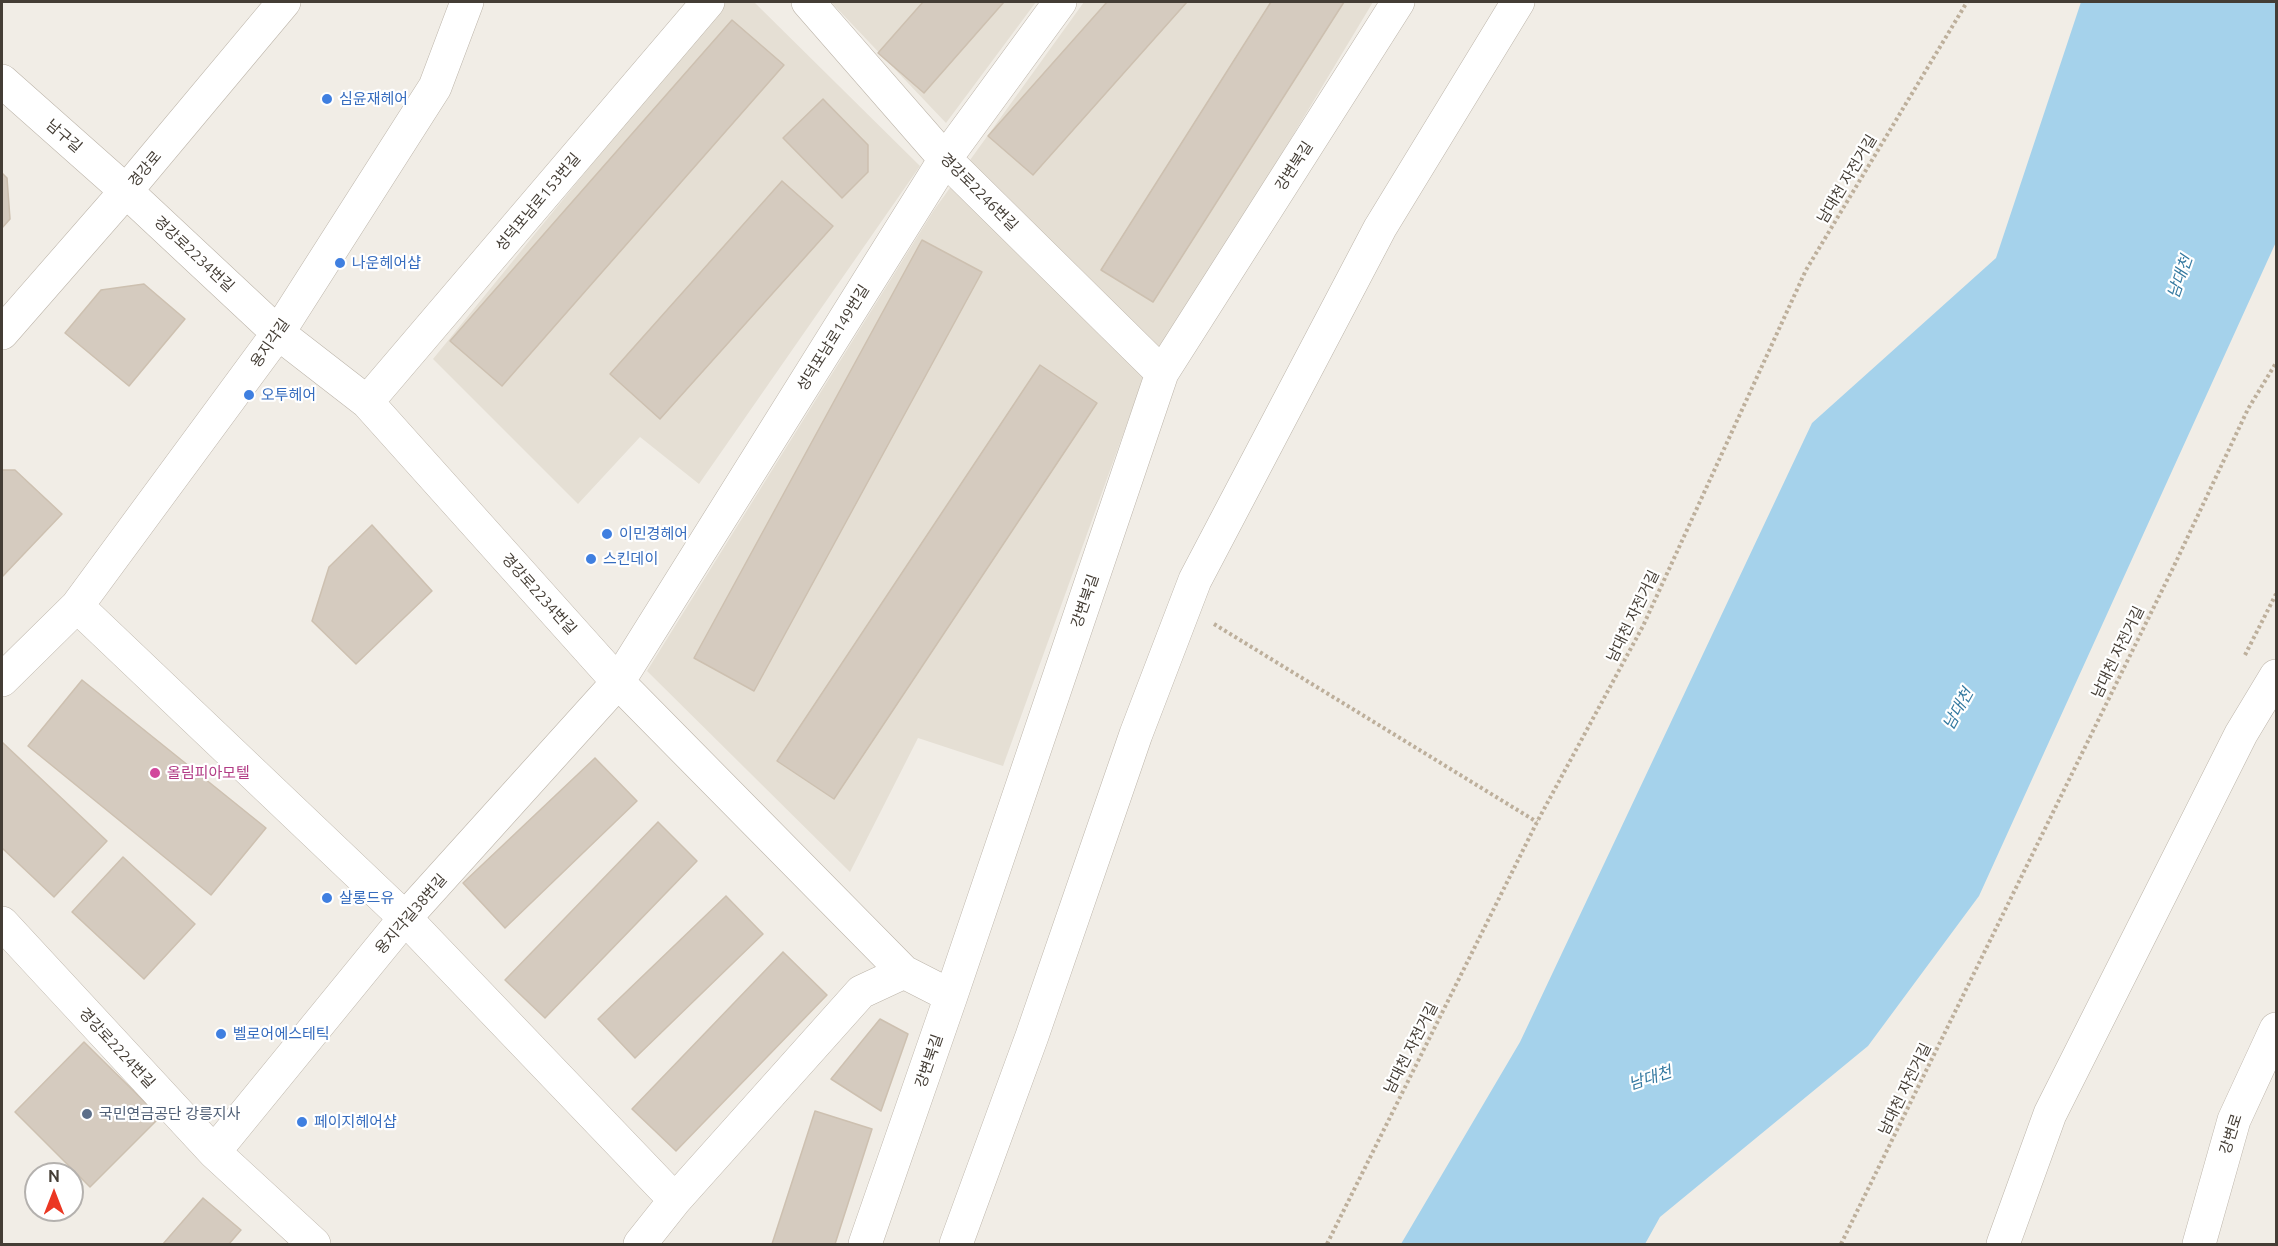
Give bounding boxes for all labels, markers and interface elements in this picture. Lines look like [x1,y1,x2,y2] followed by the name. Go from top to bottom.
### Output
[339,90,408,108] place label: 심윤재헤어
[320,92,334,106] marker: 심윤재헤어
[42,116,86,156] street label: 남구길
[1814,131,1880,227] street label: 남대천 자전거길
[1271,138,1317,194] street label: 강변북길
[125,147,165,191] street label: 경강로
[492,149,584,255] street label: 성덕포남로153번길
[936,149,1022,235] street label: 경강로2246번길
[150,212,238,296] street label: 경강로2234번길
[2164,253,2196,301] water label: 남대천
[352,254,421,272] place label: 나운헤어샵
[333,256,347,270] marker: 나운헤어샵
[793,282,873,394] street label: 성덕포남로149번길
[247,315,293,371] street label: 용지각길
[261,386,316,404] place label: 오투헤어
[242,388,256,402] marker: 오투헤어
[619,525,688,543] place label: 이민경헤어
[600,527,614,541] marker: 이민경헤어
[498,550,580,638] street label: 경강로2234번길
[603,550,658,568] place label: 스킨데이
[584,552,598,566] marker: 스킨데이
[1603,567,1663,665] street label: 남대천 자전거길
[1068,572,1102,630] street label: 강변북길
[2088,603,2148,701] street label: 남대천 자전거길
[1939,685,1977,733] water label: 남대천
[167,764,250,782] place label: 올림피아모텔
[148,766,162,780] marker: 올림피아모텔
[371,870,451,958] street label: 용지각길38번길
[339,889,394,907] place label: 살롱드유
[320,891,334,905] marker: 살롱드유
[1380,999,1442,1097] street label: 남대천 자전거길
[75,1004,159,1092] street label: 경강로2224번길
[233,1025,330,1043] place label: 벨로어에스테틱
[214,1027,228,1041] marker: 벨로어에스테틱
[912,1032,946,1090] street label: 강변북길
[1875,1040,1935,1138] street label: 남대천 자전거길
[1626,1062,1674,1094] water label: 남대천
[99,1105,240,1123] place label: 국민연금공단 강릉지사
[80,1107,94,1121] marker: 국민연금공단 강릉지사
[2216,1112,2246,1156] street label: 강변로
[314,1113,397,1131] place label: 페이지헤어샵
[295,1115,309,1129] marker: 페이지헤어샵
[24,1162,84,1222] north arrow
[48,1167,60,1185] text: N

